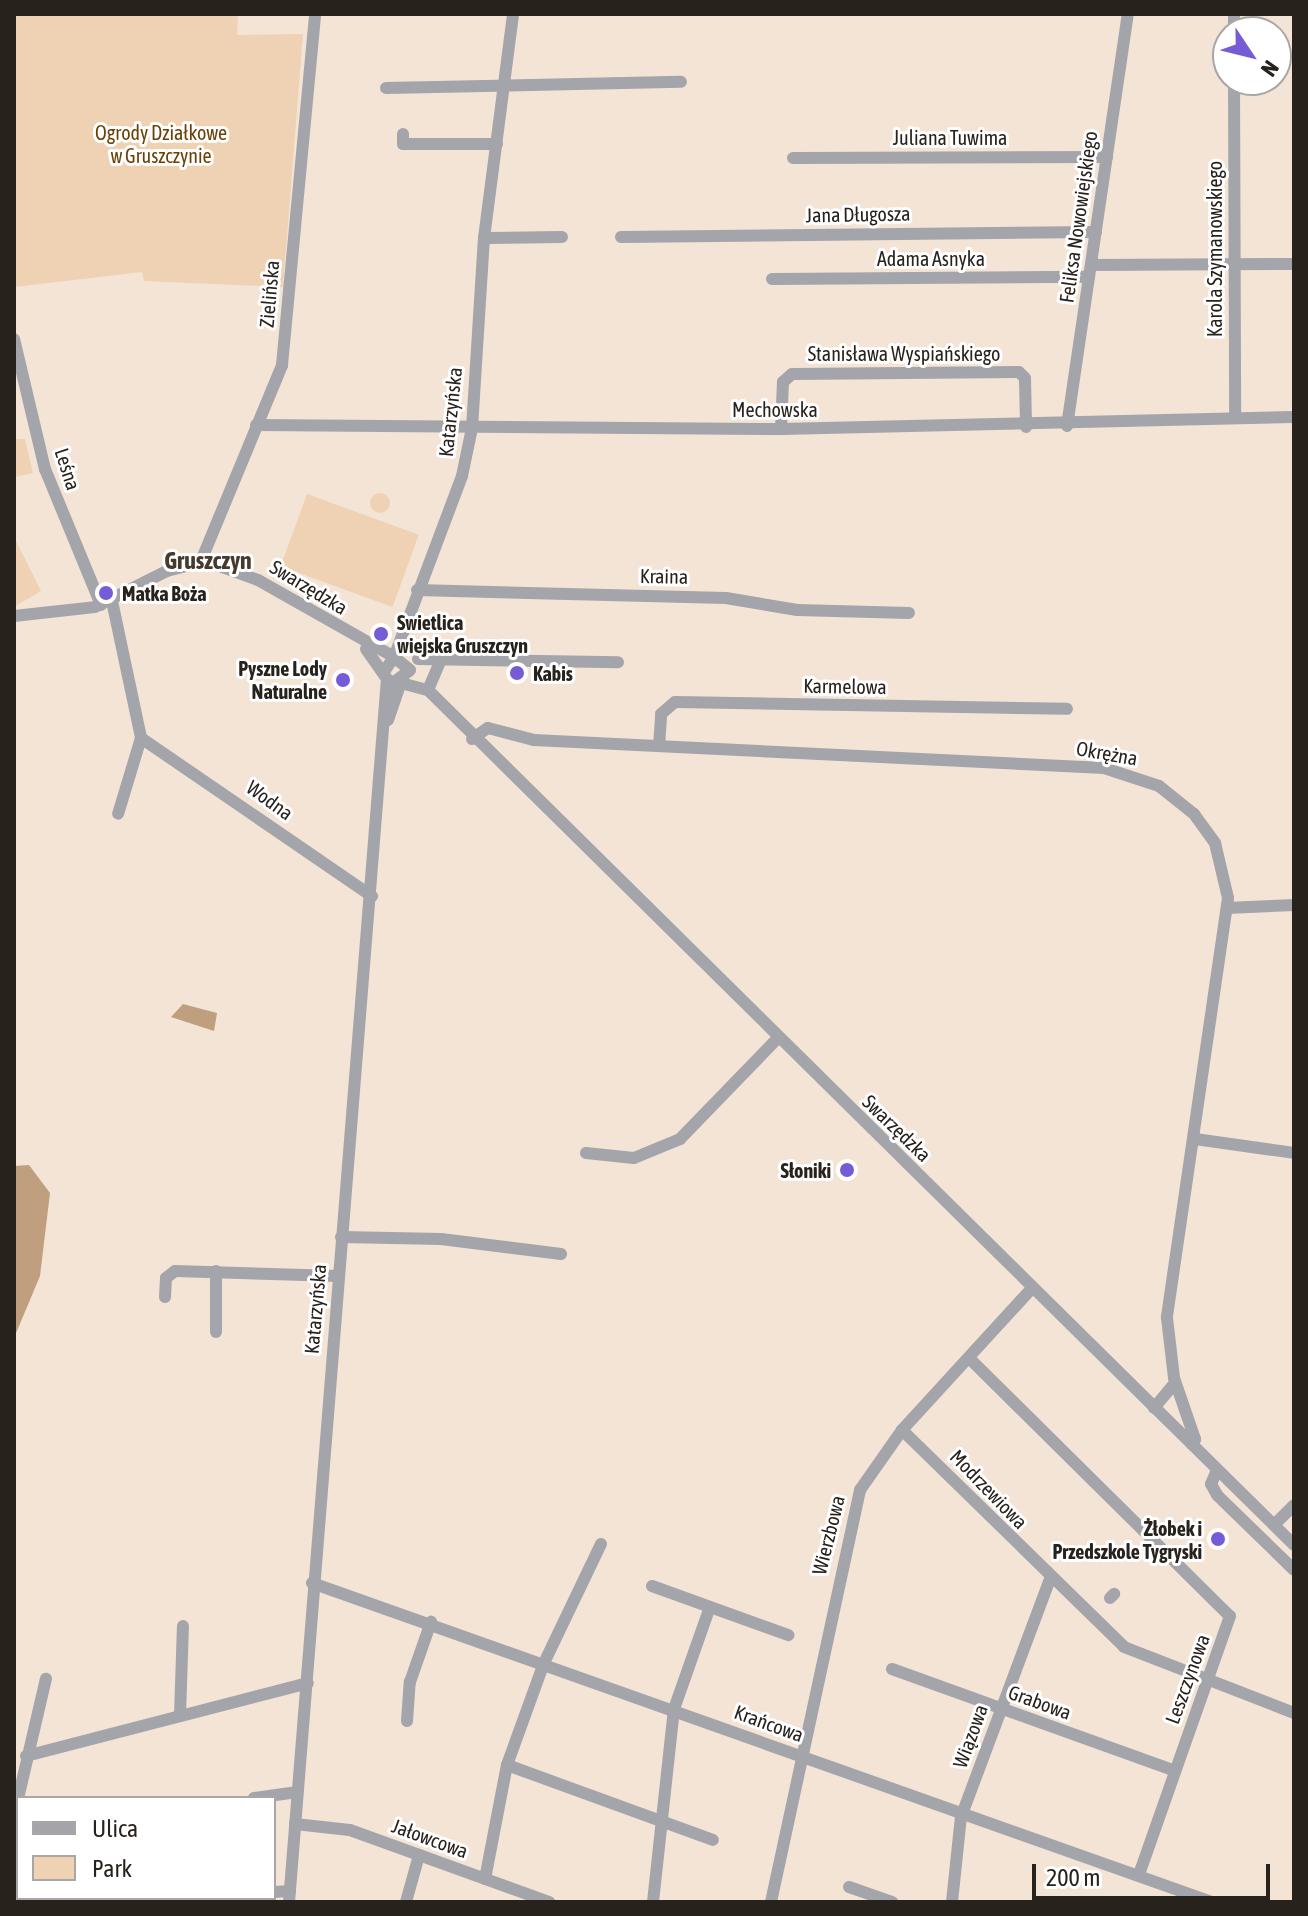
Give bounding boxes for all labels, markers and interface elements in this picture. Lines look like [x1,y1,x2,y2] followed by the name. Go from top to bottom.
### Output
[1212,16,1292,96] north arrow
[1256,56,1284,81] text: N
[95,120,227,167] park label: Ogrody Działkowe w Gruszczynie
[893,125,1007,149] street label: Juliana Tuwima
[1054,130,1102,304] street label: Feliksa Nowowiejskiego
[1202,161,1226,337] street label: Karola Szymanowskiego
[805,201,911,227] street label: Jana Długosza
[877,246,985,270] street label: Adama Asnyka
[254,259,284,329] street label: Zielińska
[808,341,1000,365] street label: Stanisława Wyspiańskiego
[433,366,467,458] street label: Katarzyńska
[732,397,818,421] street label: Mechowska
[50,445,86,493] street label: Leśna
[164,547,252,575] district label: Gruszczyn
[266,555,352,619] street label: Swarzędzka
[640,564,688,588] street label: Kraina
[122,581,206,605] place label: Matka Boża
[97,584,115,602] marker: Matka Boża
[397,610,528,657] place label: Swietlica wiejska Gruszczyn
[372,625,390,643] marker: Swietlica wiejska Gruszczyn
[238,656,327,703] place label: Pyszne Lody Naturalne
[533,661,573,685] place label: Kabis
[508,664,526,682] marker: Kabis
[334,671,352,689] marker: Pyszne Lody Naturalne
[803,673,887,699] street label: Karmelowa
[1075,736,1139,770] street label: Okrężna
[242,775,298,825] street label: Wodna
[858,1090,936,1166] street label: Swarzędzka
[781,1158,831,1182] place label: Słoniki
[838,1161,856,1179] marker: Słoniki
[299,1263,331,1355] street label: Katarzyńska
[945,1444,1033,1534] street label: Modrzewiowa
[807,1493,849,1577] street label: Wierzbowa
[1053,1516,1202,1563] place label: Żłobek i Przedszkole Tygryski
[1209,1530,1227,1548] marker: Żłobek i Przedszkole Tygryski
[1160,1631,1214,1727] street label: Leszczynowa
[1005,1680,1075,1724] street label: Grabowa
[731,1699,807,1747] street label: Krańcowa
[947,1701,993,1771] street label: Wiązowa
[16,1796,276,1900] legend
[389,1813,471,1863] street label: Jałowcowa
[92,1815,138,1842] text: Ulica
[1036,1848,1274,1898] scale bar
[92,1855,132,1882] text: Park
[1046,1864,1100,1891] text: 200 m

